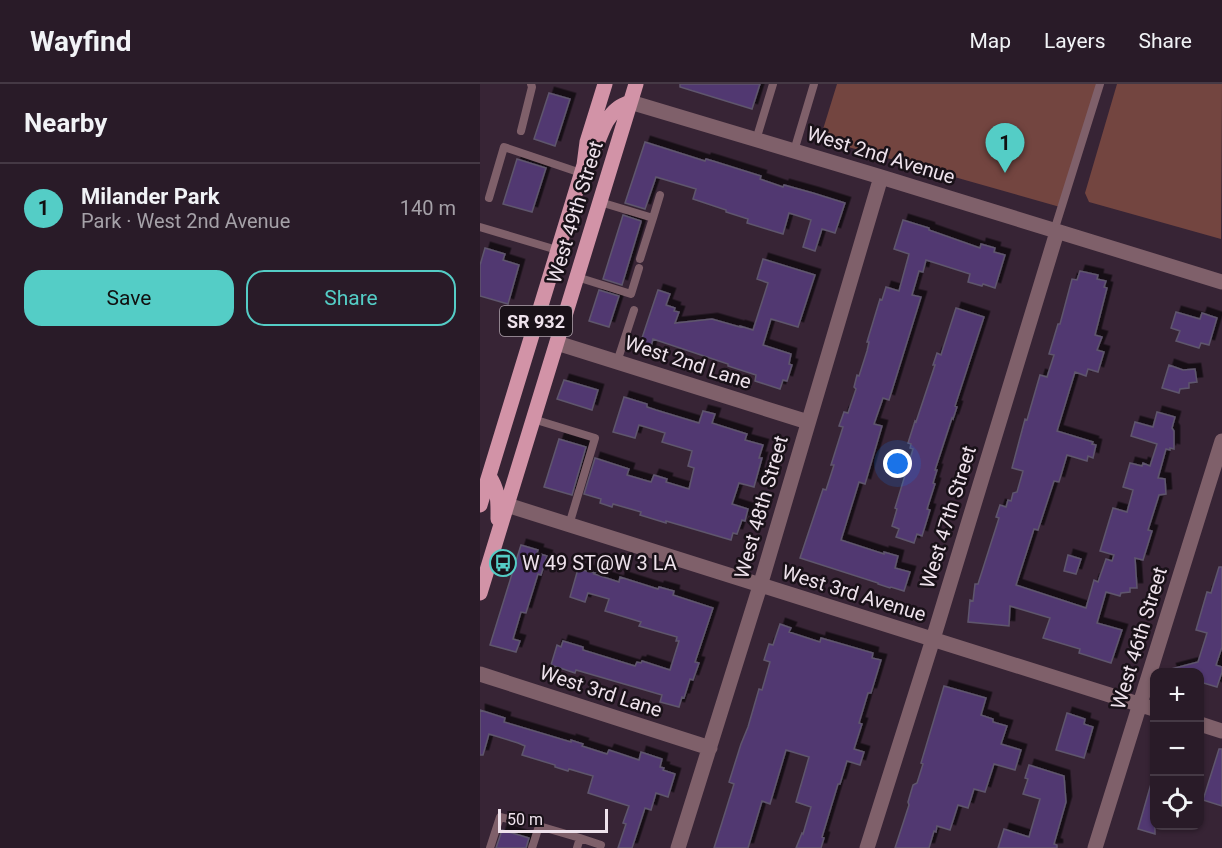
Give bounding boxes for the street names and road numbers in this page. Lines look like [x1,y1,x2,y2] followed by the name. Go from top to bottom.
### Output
[804,121,958,189] street label: West 2nd Avenue
[542,138,608,286] street label: West 49th Street
[500,306,572,336] road number: SR 932
[622,330,754,394] street label: West 2nd Lane
[729,433,793,581] street label: West 48th Street
[915,443,981,591] street label: West 47th Street
[779,560,929,626] street label: West 3rd Avenue
[1106,564,1172,712] street label: West 46th Street
[537,660,665,722] street label: West 3rd Lane

